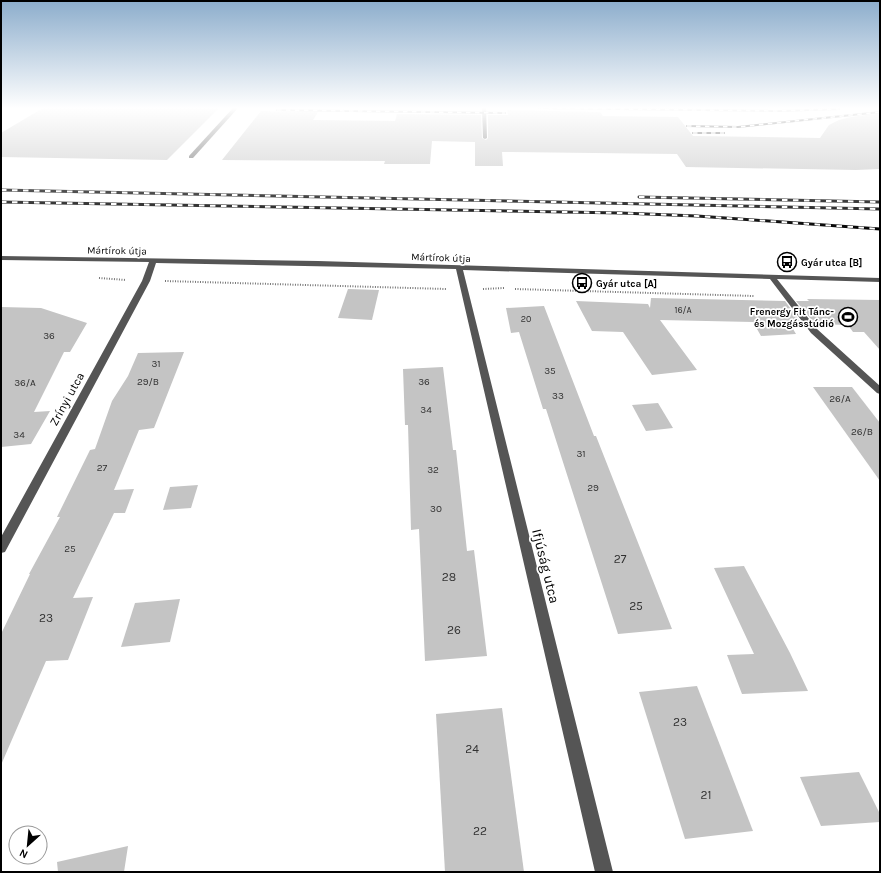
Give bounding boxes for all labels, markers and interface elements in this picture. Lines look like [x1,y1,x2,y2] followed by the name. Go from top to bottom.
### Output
[87,244,147,258] street label: Mártírok útja
[411,251,471,265] street label: Mártírok útja
[776,251,798,273] bus stop icon: Gyár utca [B]
[801,257,862,269] place label: Gyár utca [B]
[571,272,593,294] bus stop icon: Gyár utca [A]
[596,278,657,290] place label: Gyár utca [A]
[674,305,692,315] house number: 16/A
[750,306,834,330] place label: Frenergy Fit Tánc- és Mozgásstúdió
[837,306,859,328] sports icon: Frenergy Fit Tánc- és Mozgásstúdió
[521,314,531,324] house number: 20
[43,330,55,342] house number: 36
[151,358,161,370] house number: 31
[544,365,556,377] house number: 35
[47,370,87,428] street label: Zrínyi utca
[137,376,159,388] house number: 29/B
[418,376,430,388] house number: 36
[14,377,36,389] house number: 36/A
[552,390,564,402] house number: 33
[829,393,851,405] house number: 26/A
[420,404,432,416] house number: 34
[851,426,873,438] house number: 26/B
[13,429,25,441] house number: 34
[576,448,586,460] house number: 31
[97,462,108,474] house number: 27
[427,464,439,476] house number: 32
[587,482,599,494] house number: 29
[430,503,442,515] house number: 30
[528,527,563,605] street label: Ifjúság utca
[64,543,76,555] house number: 25
[614,552,627,566] house number: 27
[442,570,456,584] house number: 28
[629,599,643,613] house number: 25
[39,611,53,625] house number: 23
[447,623,461,637] house number: 26
[673,715,687,729] house number: 23
[465,742,479,756] house number: 24
[701,788,711,802] house number: 21
[473,824,487,838] house number: 22
[8,825,48,865] north arrow
[17,846,30,861] text: N

